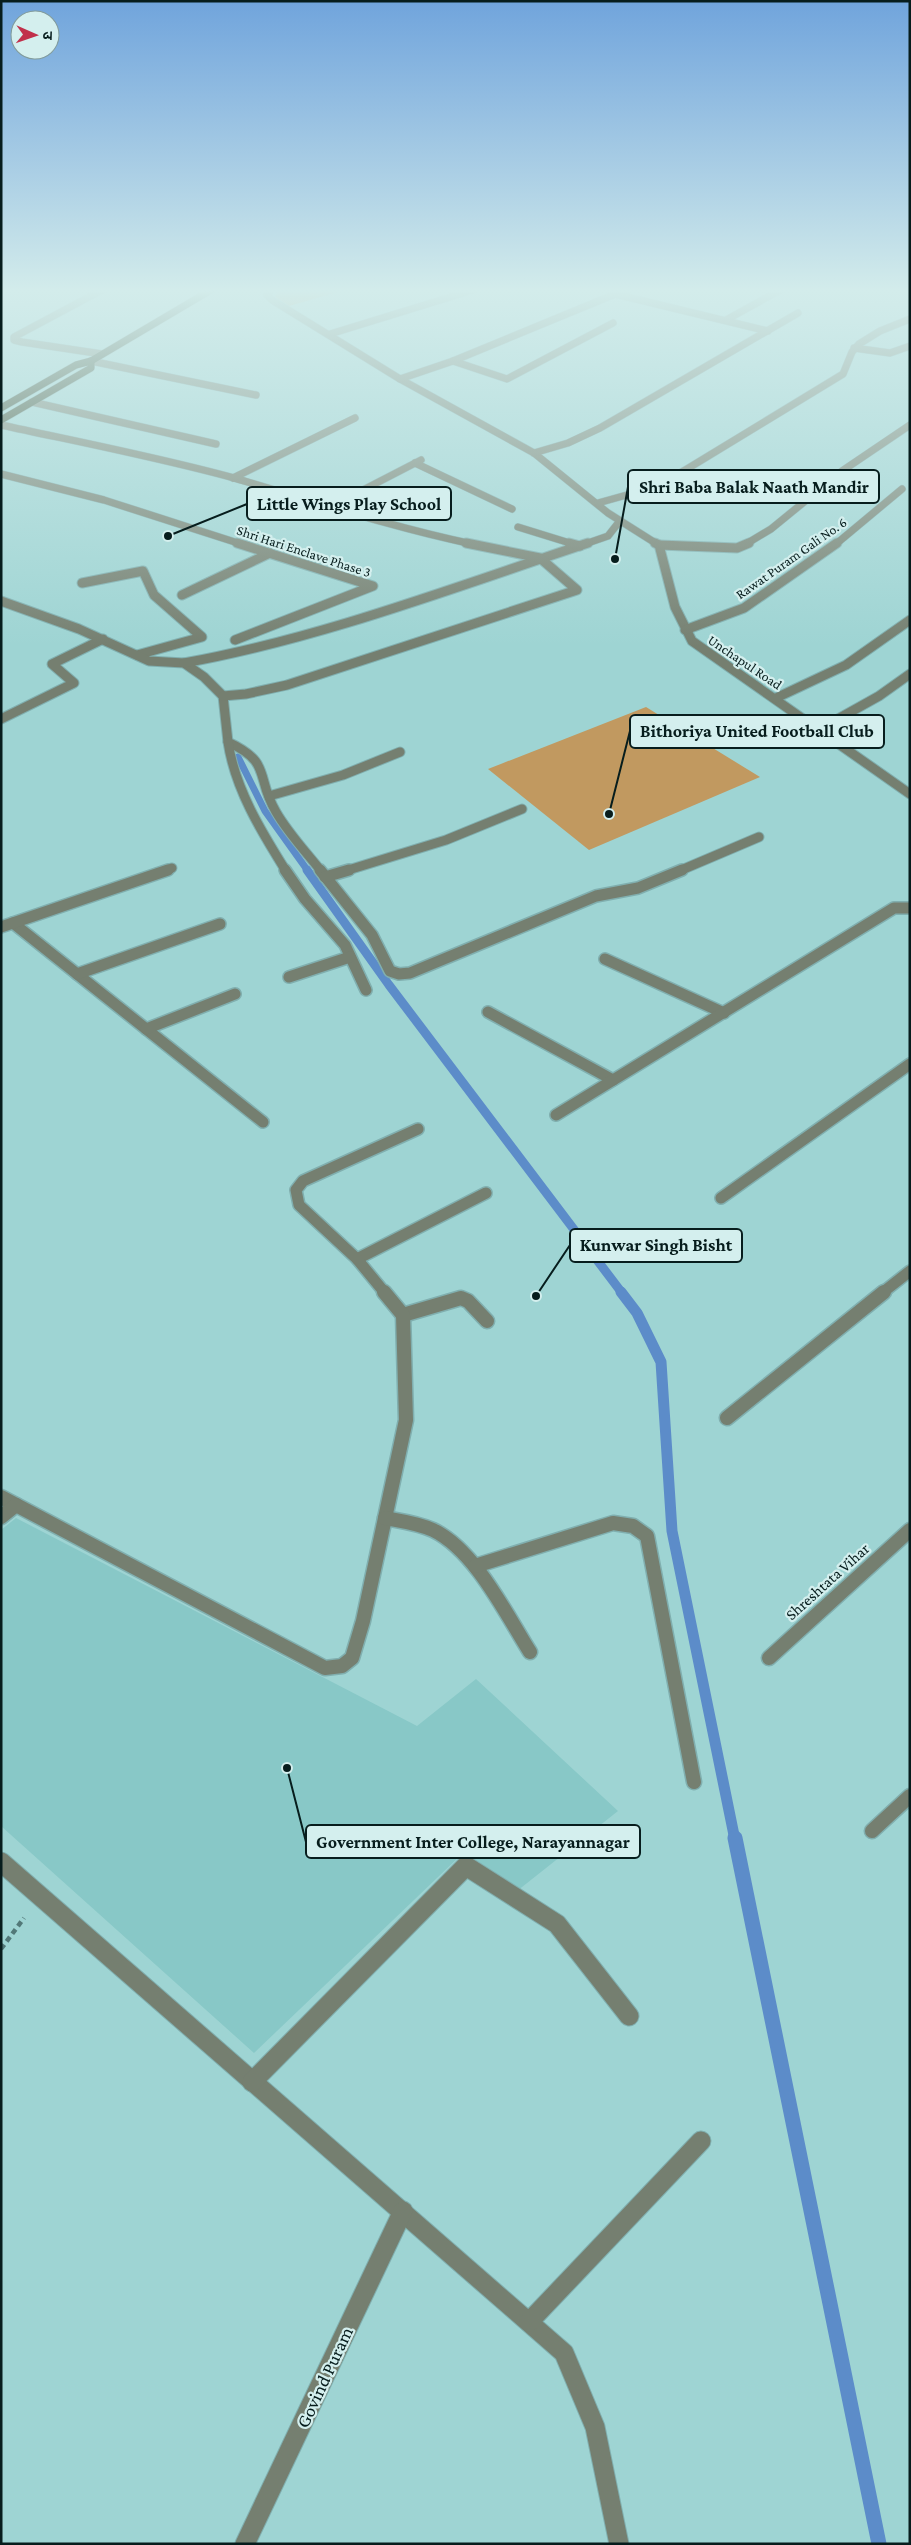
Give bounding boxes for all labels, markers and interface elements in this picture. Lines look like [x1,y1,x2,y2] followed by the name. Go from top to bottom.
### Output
[10,10,60,60] north arrow
[40,31,56,41] text: उ
[628,470,879,503] callout: Shri Baba Balak Naath Mandir
[639,477,869,497] text: Shri Baba Balak Naath Mandir
[247,487,451,520] callout: Little Wings Play School
[257,494,441,514] text: Little Wings Play School
[733,514,849,602] street label: Rawat Puram Gali No. 6
[235,522,373,580] street label: Shri Hari Enclave Phase 3
[705,631,786,693] street label: Unchapul Road
[630,715,884,748] callout: Bithoriya United Football Club
[640,721,874,741] text: Bithoriya United Football Club
[570,1229,742,1262] callout: Kunwar Singh Bisht
[580,1235,733,1255] text: Kunwar Singh Bisht
[782,1539,873,1623] street label: Shreshtata Vihar
[306,1825,640,1858] callout: Government Inter College, Narayannagar
[316,1832,630,1852] text: Government Inter College, Narayannagar
[292,2323,357,2431] street label: Govind Puram

